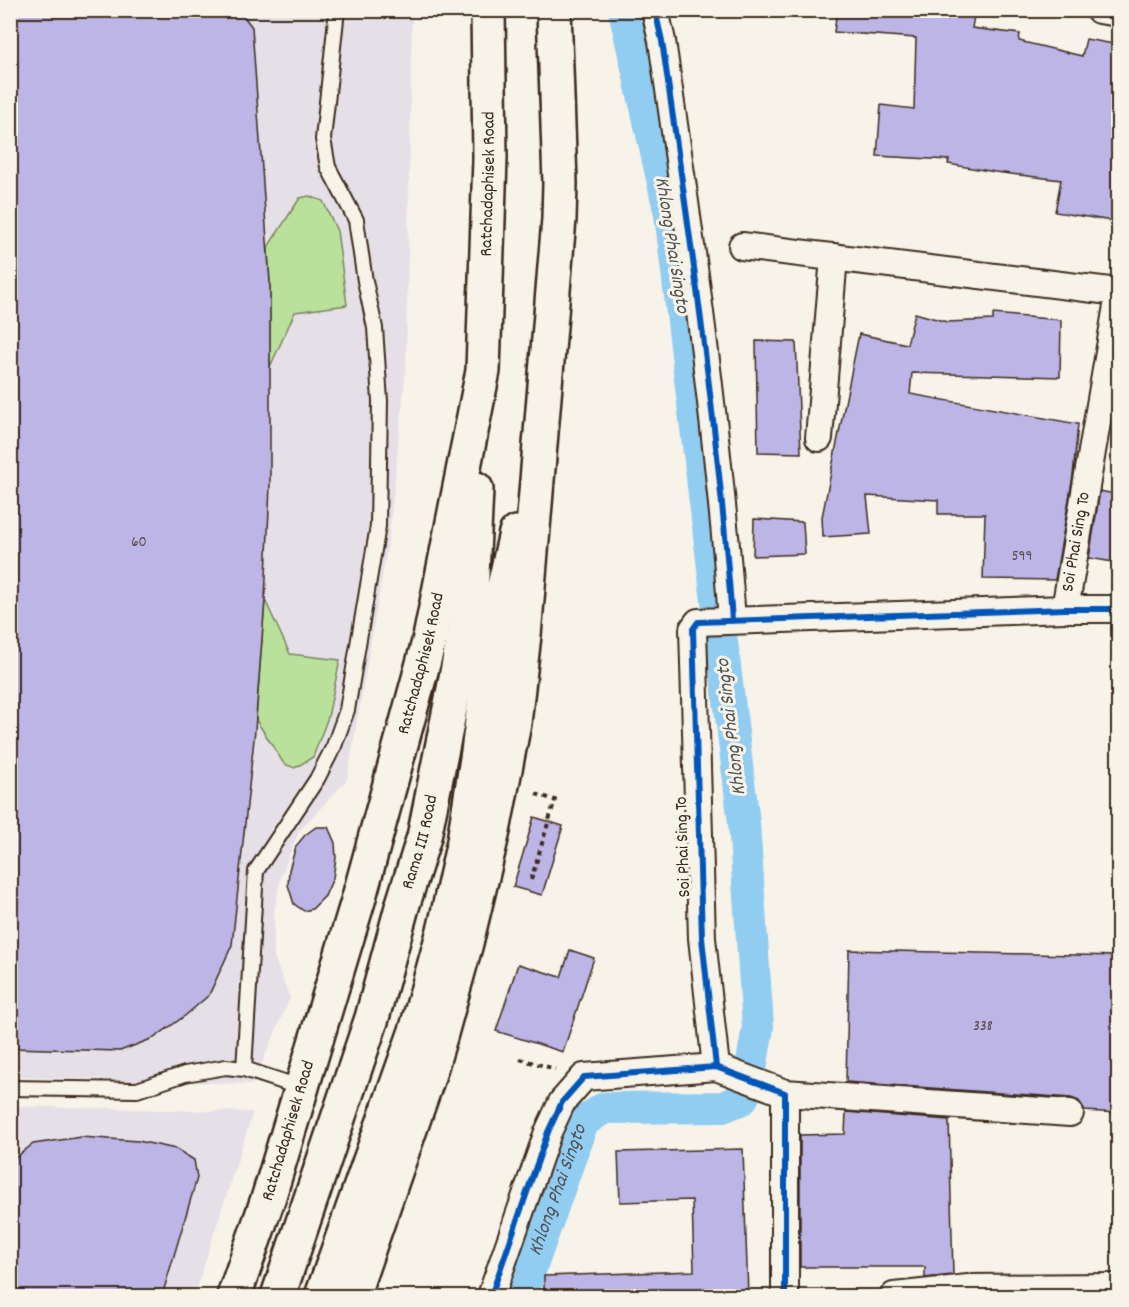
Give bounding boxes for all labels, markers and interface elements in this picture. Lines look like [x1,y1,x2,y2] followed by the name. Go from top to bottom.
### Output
[474,111,503,257] street label: Ratchadaphisek Road
[646,175,696,316] water label: Khlong Phai Singto
[1056,490,1097,594] street label: Soi Phai Sing To
[131,532,147,554] house number: 60
[1012,546,1032,568] house number: 599
[392,591,451,737] street label: Ratchadaphisek Road
[710,656,754,797] water label: Khlong Phai Singto
[396,793,445,892] street label: Rama III Road
[670,796,698,898] street label: Soi Phai Sing To
[973,1016,993,1038] house number: 338
[256,1058,322,1204] street label: Ratchadaphisek Road
[522,1120,595,1260] water label: Khlong Phai Singto

